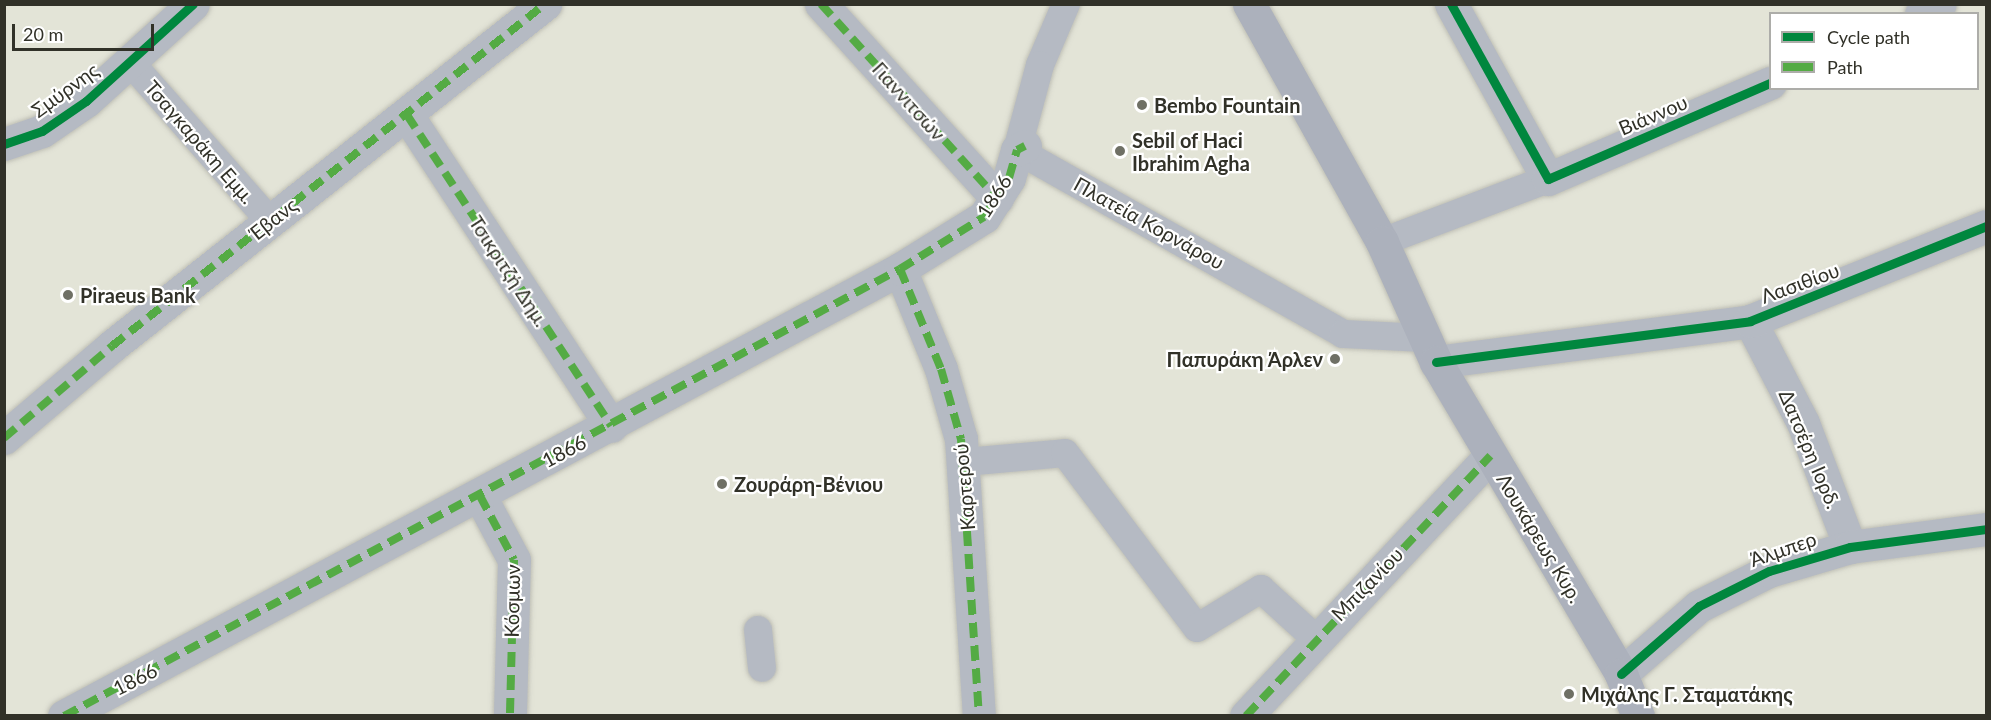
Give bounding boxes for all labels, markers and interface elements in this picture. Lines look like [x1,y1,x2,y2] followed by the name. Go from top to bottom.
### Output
[15,12,158,50] scale bar
[1769,12,1979,90] legend
[23,23,63,45] text: 20 m
[1827,26,1910,48] text: Cycle path
[1827,56,1863,78] text: Path
[867,57,951,145] street label: Γιαννιτσών
[27,58,103,122] street label: Σμύρνης
[140,76,260,208] street label: Τσαγκαράκη Εμμ.
[1615,90,1691,140] street label: Βιάννου
[1154,93,1300,117] place label: Bembo Fountain
[1135,98,1149,112] marker: Bembo Fountain
[1132,128,1250,175] place label: Sebil of Haci Ibrahim Agha
[1113,144,1127,158] marker: Sebil of Haci Ibrahim Agha
[971,170,1017,222] street label: 1866
[1070,172,1228,274] street label: Πλατεία Κορνάρου
[244,193,302,245] street label: Έβανς
[464,211,554,331] street label: Τσικριτζή Δημ.
[1757,258,1843,308] street label: Λασιθίου
[80,283,196,307] place label: Piraeus Bank
[61,288,75,302] marker: Piraeus Bank
[1166,347,1323,371] place label: Παπυράκη Άρλεν
[1328,352,1342,366] marker: Παπυράκη Άρλεν
[1774,386,1846,512] street label: Δατσέρη Ιορδ.
[538,430,590,472] street label: 1866
[948,443,980,531] street label: Καρτερού
[1492,469,1588,607] street label: Λουκάρεως Κυρ.
[734,472,883,496] place label: Ζουράρη-Βένιου
[715,477,729,491] marker: Ζουράρη-Βένιου
[1747,526,1819,572] street label: Άλμπερ
[1326,542,1408,626] street label: Μπιζανίου
[499,564,525,638] street label: Κόσμων
[109,658,161,700] street label: 1866
[1581,682,1793,706] place label: Μιχάλης Γ. Σταματάκης
[1562,687,1576,701] marker: Μιχάλης Γ. Σταματάκης

